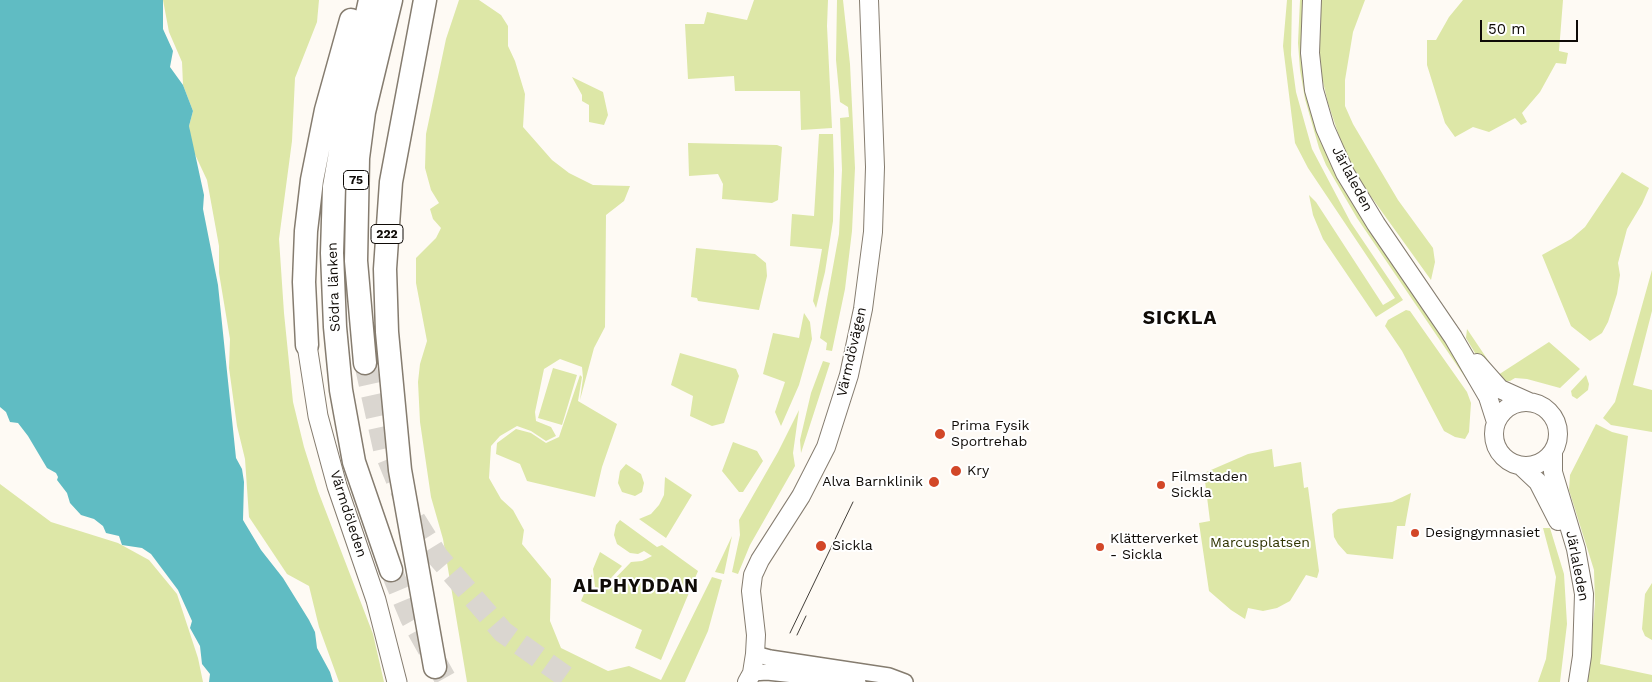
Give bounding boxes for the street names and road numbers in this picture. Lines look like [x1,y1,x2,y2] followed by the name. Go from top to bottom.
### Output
[1328,144,1376,214] street label: Järlaleden
[344,170,368,190] road number: 75
[371,224,403,243] road number: 222
[324,242,344,332] street label: Södra länken
[834,305,870,399] street label: Värmdövägen
[326,468,370,560] street label: Värmdöleden
[1562,529,1592,603] street label: Järlaleden

